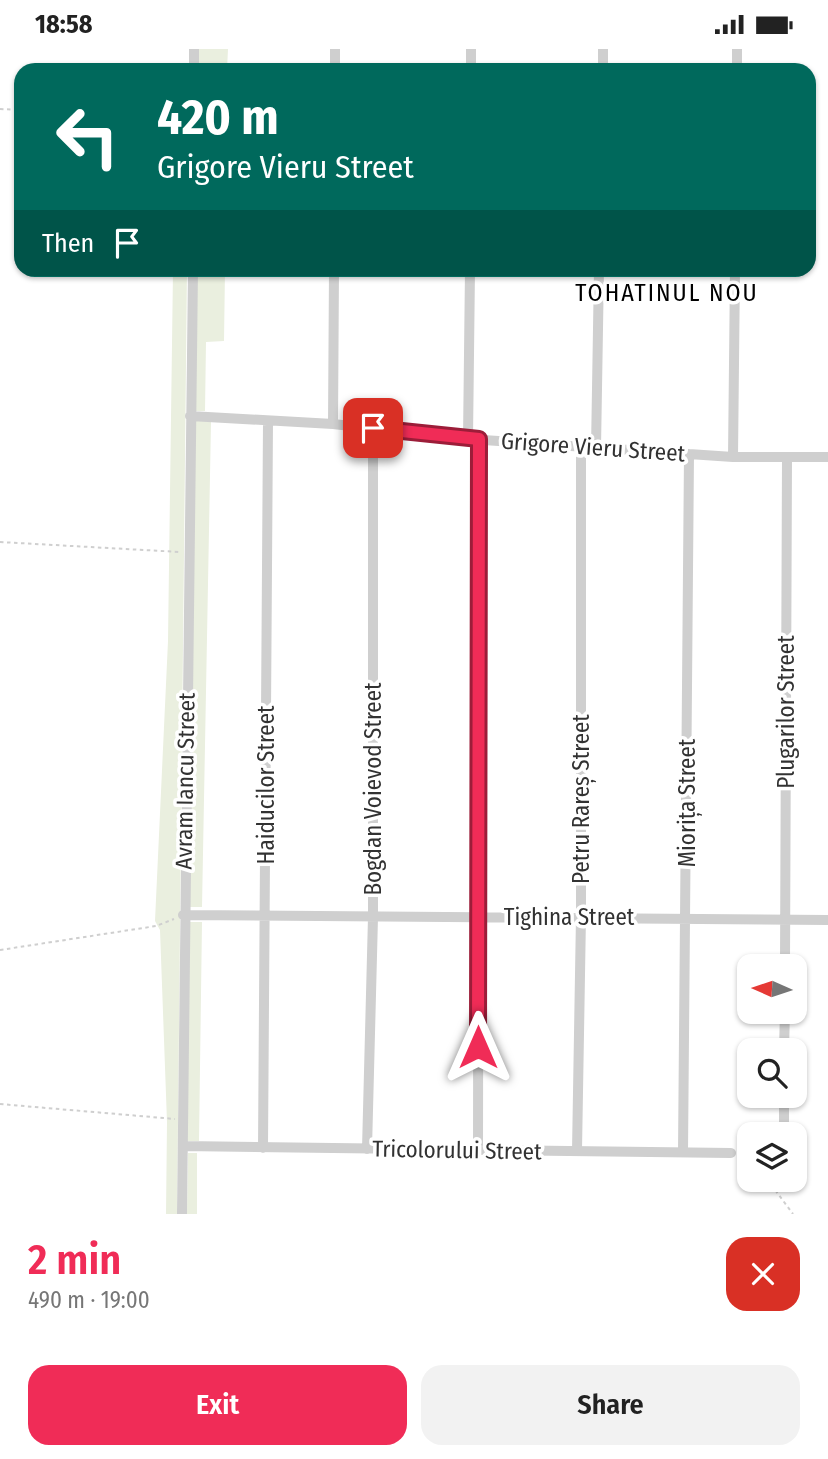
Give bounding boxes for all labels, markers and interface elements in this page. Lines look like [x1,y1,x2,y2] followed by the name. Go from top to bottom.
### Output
[35,9,92,40] text: 18:58
[157,88,279,147] text: 420 m
[42,91,133,182] icon: left
[157,148,414,186] text: Grigore Vieru Street
[108,224,146,262] icon: arrive
[42,228,94,259] text: Then
[575,279,759,307] district label: TOHATINUL NOU
[343,398,403,458] pin
[354,409,392,447] icon: arrive
[500,427,687,467] street label: Grigore Vieru Street
[772,635,800,789] street label: Plugarilor Street
[359,682,387,896] street label: Bogdan Voievod Street
[169,692,201,870] street label: Avram Iancu Street
[252,705,280,865] street label: Haiducilor Street
[567,714,596,884] street label: Petru Rareș Street
[673,738,702,867] street label: Miorița Street
[504,903,635,931] street label: Tighina Street
[737,954,807,1024] north arrow
[737,954,807,1192] map controls
[441,1010,515,1084] position arrow
[737,1038,807,1108] button: search
[737,1122,807,1192] button: layers
[372,1135,542,1165] street label: Tricolorului Street
[28,1235,121,1285] text: 2 min
[726,1237,800,1311] button: close
[28,1286,150,1314] text: 490 m · 19:00
[28,1365,407,1445] button: Exit
[421,1365,800,1445] button: Share

